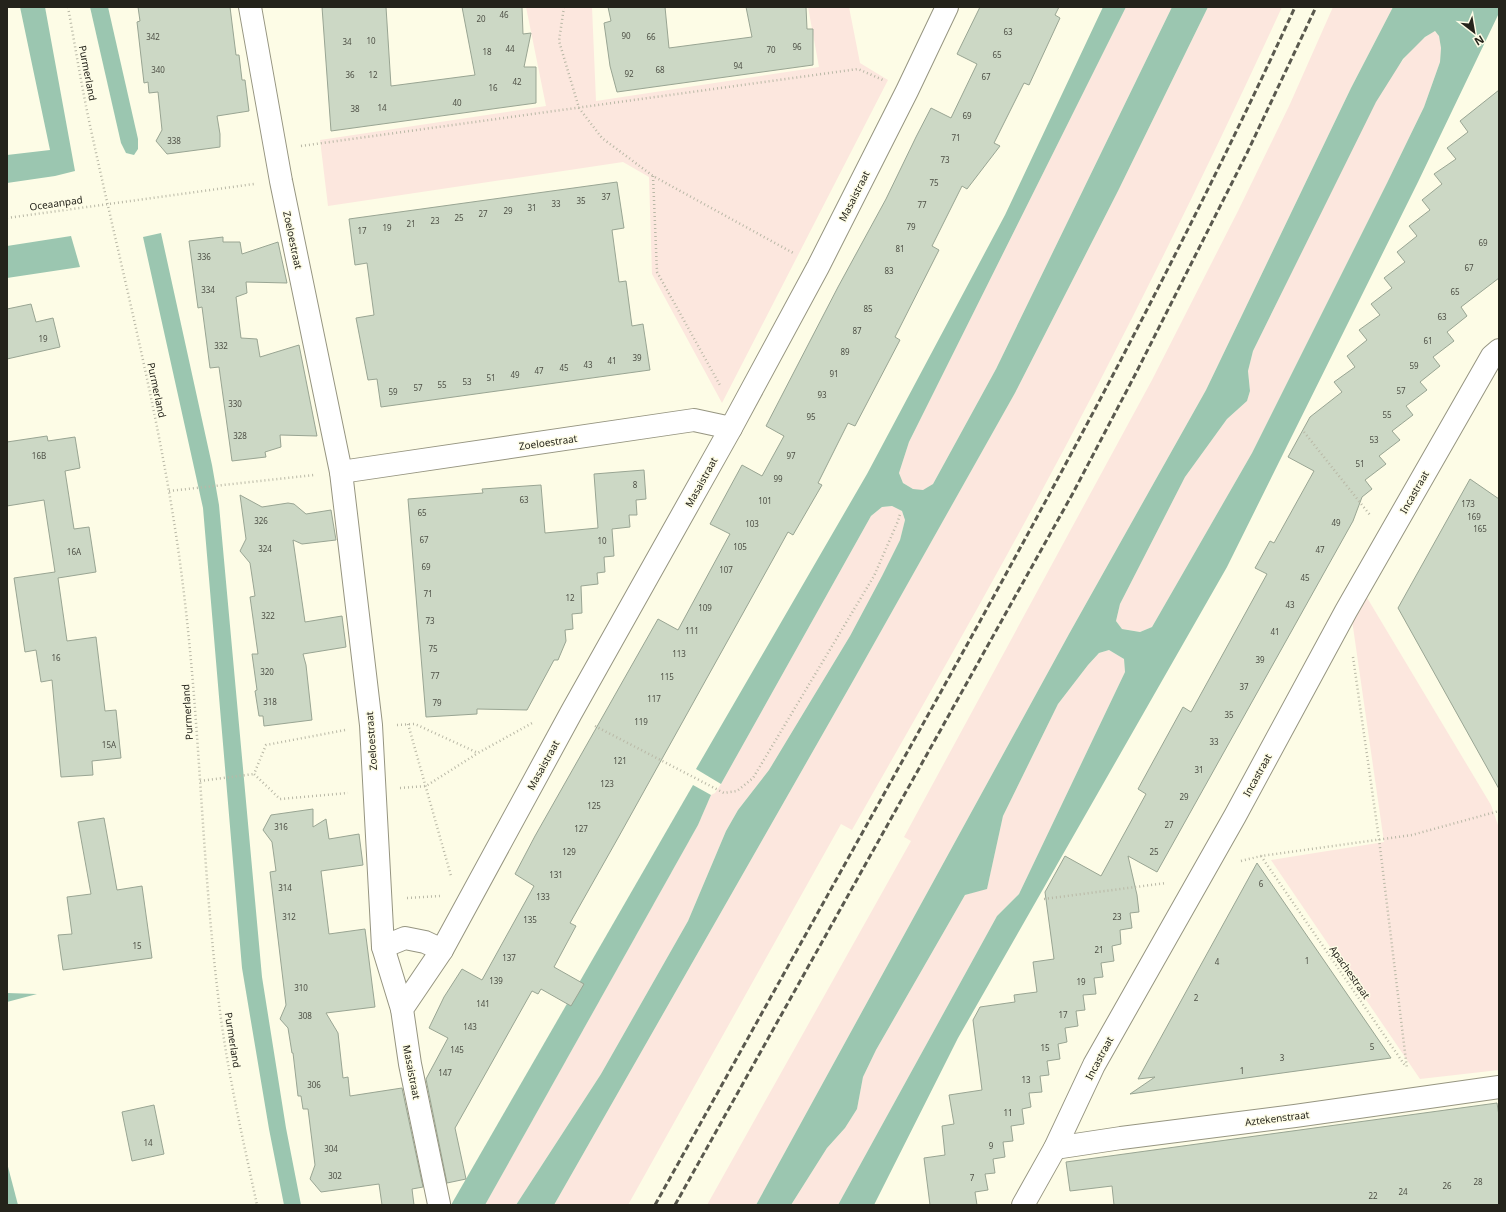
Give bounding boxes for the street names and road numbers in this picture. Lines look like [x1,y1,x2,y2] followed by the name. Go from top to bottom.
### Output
[76,44,100,102] street label: Purmerland
[835,168,873,224] street label: Masaistraat
[29,192,83,214] street label: Oceaanpad
[280,210,306,271] street label: Zoeloestraat
[144,361,170,419] street label: Purmerland
[518,431,578,453] street label: Zoeloestraat
[682,454,721,509] street label: Masaistraat
[1396,468,1432,516] street label: Incastraat
[178,684,196,740] street label: Purmerland
[362,711,380,771] street label: Zoeloestraat
[524,737,563,792] street label: Masaistraat
[1239,751,1275,799] street label: Incastraat
[1327,943,1374,1002] street label: Apachestraat
[222,1011,244,1069] street label: Purmerland
[1082,1034,1116,1082] street label: Incastraat
[400,1044,424,1101] street label: Masaistraat
[1244,1107,1310,1129] street label: Aztekenstraat

